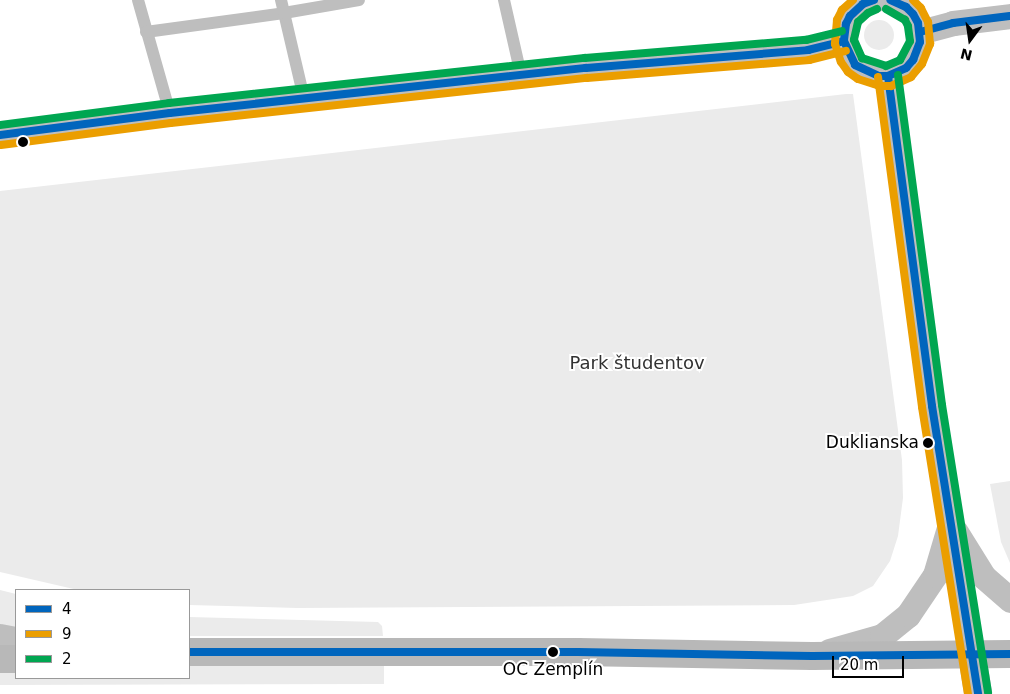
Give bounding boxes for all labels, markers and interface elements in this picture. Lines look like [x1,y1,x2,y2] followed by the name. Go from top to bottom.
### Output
[945,15,995,65] north arrow
[959,45,974,64] text: N
[18,137,28,147] unlabelled marker
[569,352,705,374] park label: Park študentov
[826,433,919,453] place label: Duklianska
[923,438,933,448] marker: Duklianska
[15,589,190,679] legend
[62,600,72,618] text: 4
[62,625,72,643] text: 9
[835,646,908,678] scale bar
[548,647,558,657] marker: OC Zemplín
[62,650,72,668] text: 2
[840,656,878,674] text: 20 m
[503,660,603,680] place label: OC Zemplín

